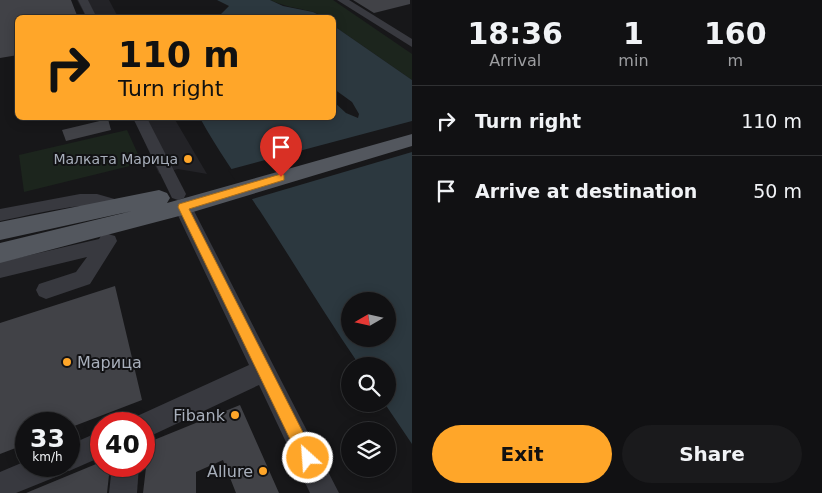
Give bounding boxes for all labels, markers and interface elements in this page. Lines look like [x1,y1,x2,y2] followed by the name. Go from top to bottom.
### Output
[467,16,563,51] text: 18:36
[623,16,644,51] text: 1
[704,16,767,51] text: 160
[35,35,100,100] icon: right
[118,35,240,75] text: 110 m
[489,51,541,70] text: Arrival
[618,51,649,70] text: min
[727,51,743,70] text: m
[118,76,223,101] text: Turn right
[432,107,460,135] icon: right
[475,110,581,132] text: Turn right
[741,110,802,132] text: 110 m
[260,126,302,177] pin
[267,133,295,161] icon: arrive
[53,151,178,167] place label: Малката Марица
[182,153,194,165] marker: Малката Марица
[432,177,460,205] icon: arrive
[475,180,697,202] text: Arrive at destination
[753,180,802,202] text: 50 m
[341,292,396,348] north arrow
[341,292,396,477] map controls
[77,353,142,372] place label: Марица
[61,356,73,368] marker: Марица
[341,357,396,412] button: search
[173,406,226,425] place label: Fibank
[229,409,241,421] marker: Fibank
[90,412,155,477] speed limit sign: 40
[341,422,396,477] button: layers
[30,424,65,453] text: 33
[432,425,612,483] button: Exit
[622,425,802,483] button: Share
[281,431,333,483] position arrow
[32,450,63,464] text: km/h
[207,462,253,481] place label: Allure
[257,465,269,477] marker: Allure

